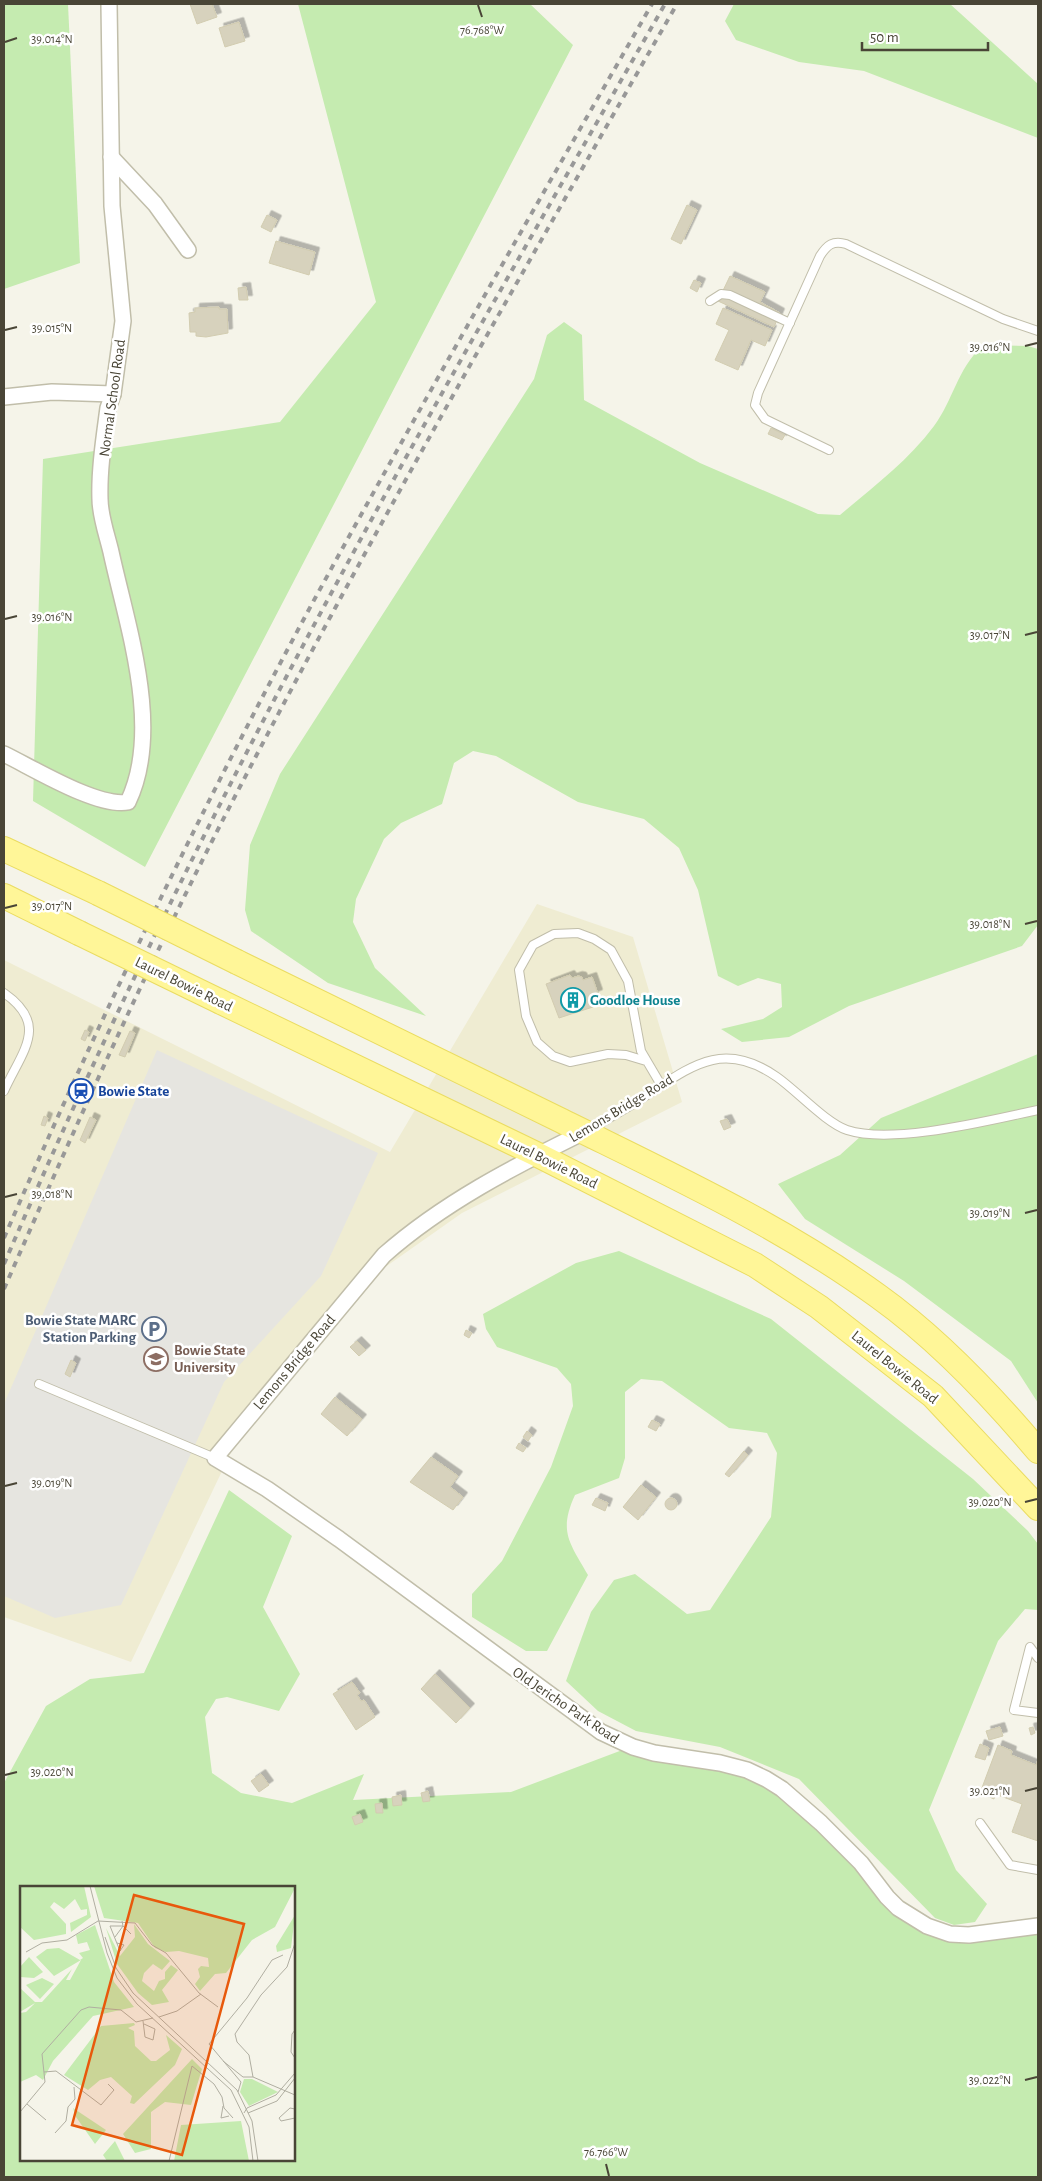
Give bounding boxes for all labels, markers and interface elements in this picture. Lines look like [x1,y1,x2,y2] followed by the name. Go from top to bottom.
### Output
[862,20,988,52] scale bar
[460,24,504,36] text: 76.768°W
[870,30,899,45] text: 50 m
[31,33,73,45] text: 39.014°N
[32,322,72,334] text: 39.015°N
[97,338,128,458] street label: Normal School Road
[969,341,1011,353] text: 39.016°N
[31,611,73,623] text: 39.016°N
[970,629,1010,641] text: 39.017°N
[32,900,72,912] text: 39.017°N
[969,918,1011,930] text: 39.018°N
[133,954,235,1015] street label: Laurel Bowie Road
[560,987,586,1013] building icon: Goodloe House
[590,993,680,1008] place label: Goodloe House
[567,1071,676,1145] street label: Lemons Bridge Road
[68,1078,94,1104] station icon: Bowie State
[98,1084,169,1099] place label: Bowie State
[498,1131,600,1192] street label: Laurel Bowie Road
[31,1188,73,1200] text: 39.018°N
[969,1207,1011,1219] text: 39.019°N
[251,1312,338,1413] street label: Lemons Bridge Road
[25,1313,136,1345] place label: Bowie State MARC Station Parking
[141,1316,167,1342] parking icon: Bowie State MARC Station Parking
[849,1328,941,1407] street label: Laurel Bowie Road
[174,1343,245,1375] place label: Bowie State University
[143,1346,169,1372] school or university icon: Bowie State University
[31,1477,73,1489] text: 39.019°N
[968,1496,1012,1508] text: 39.020°N
[510,1664,622,1747] street label: Old Jericho Park Road
[30,1766,74,1778] text: 39.020°N
[970,1785,1010,1797] text: 39.021°N
[20,1886,295,2161] inset map
[969,2074,1011,2086] text: 39.022°N
[584,2146,628,2158] text: 76.766°W

